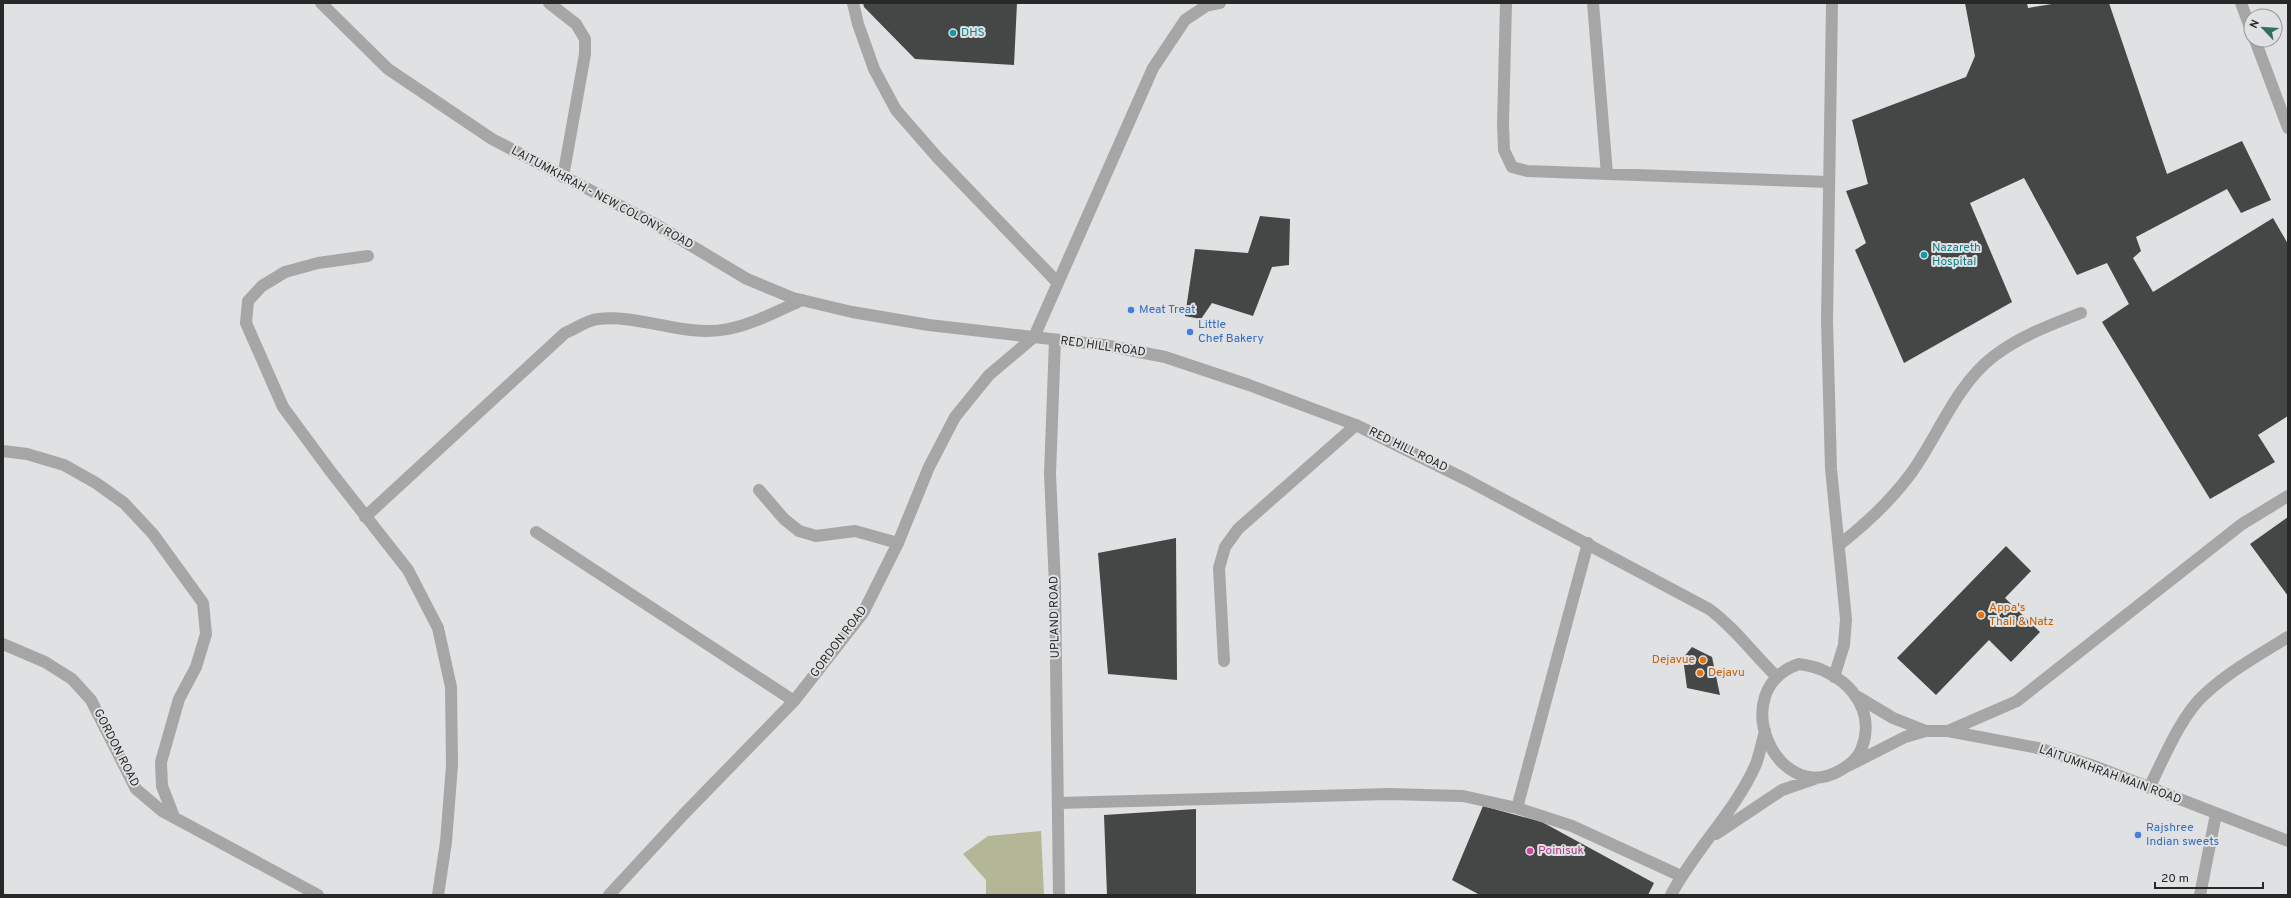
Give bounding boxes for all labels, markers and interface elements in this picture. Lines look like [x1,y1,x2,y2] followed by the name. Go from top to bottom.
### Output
[2243,8,2283,48] north arrow
[2247,18,2263,31] text: N
[961,25,985,41] place label: DHS
[948,28,958,38] marker: DHS
[508,143,696,253] street label: LAITUMKHRAH - NEW COLONY ROAD
[1932,240,1981,270] place label: Nazareth Hospital
[1919,250,1929,260] marker: Nazareth Hospital
[1139,302,1195,318] place label: Meat Treat
[1126,305,1136,315] marker: Meat Treat
[1198,317,1264,347] place label: Little Chef Bakery
[1185,327,1195,337] marker: Little Chef Bakery
[1059,333,1147,361] street label: RED HILL ROAD
[1366,424,1450,476] street label: RED HILL ROAD
[1046,576,1064,658] street label: UPLAND ROAD
[1989,600,2054,630] place label: Appa's Thali & Natz
[807,603,871,681] street label: GORDON ROAD
[1976,610,1986,620] marker: Appa's Thali & Natz
[1652,652,1695,668] place label: Dejavue
[1698,655,1708,665] marker: Dejavue
[1708,665,1745,681] place label: Dejavu
[1695,668,1705,678] marker: Dejavu
[89,706,143,790] street label: GORDON ROAD
[2037,742,2183,808] street label: LAITUMKHRAH MAIN ROAD
[2146,820,2219,850] place label: Rajshree Indian sweets
[2133,830,2143,840] marker: Rajshree Indian sweets
[1538,843,1584,859] place label: Poinisuk
[1525,846,1535,856] marker: Poinisuk
[2155,864,2263,890] scale bar
[2161,871,2189,887] text: 20 m

